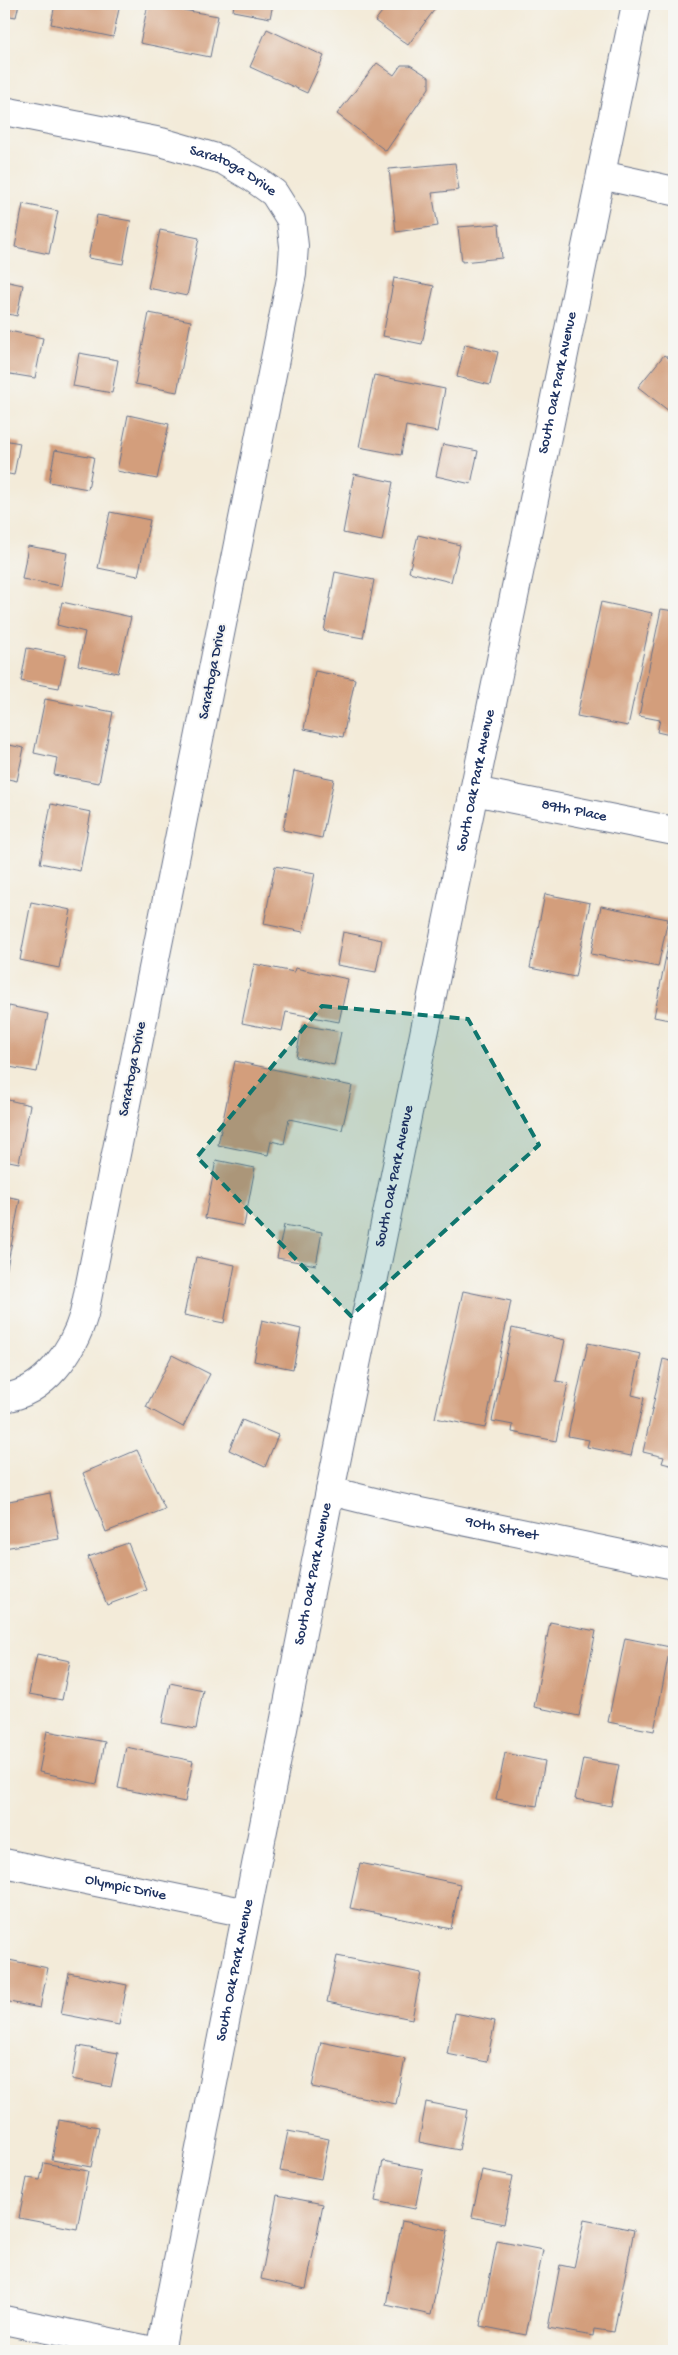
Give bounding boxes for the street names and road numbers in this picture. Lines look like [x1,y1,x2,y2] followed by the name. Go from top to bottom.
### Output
[187,142,280,201] street label: Saratoga Drive
[535,310,581,455] street label: South Oak Park Avenue
[195,623,231,721] street label: Saratoga Drive
[453,708,500,853] street label: South Oak Park Avenue
[540,796,609,826] street label: 89th Place
[115,1020,151,1118] street label: Saratoga Drive
[371,1103,418,1249] street label: South Oak Park Avenue
[291,1501,336,1647] street label: South Oak Park Avenue
[463,1513,542,1546] street label: 90th Street
[83,1871,168,1905] street label: Olympic Drive
[212,1897,258,2043] street label: South Oak Park Avenue

